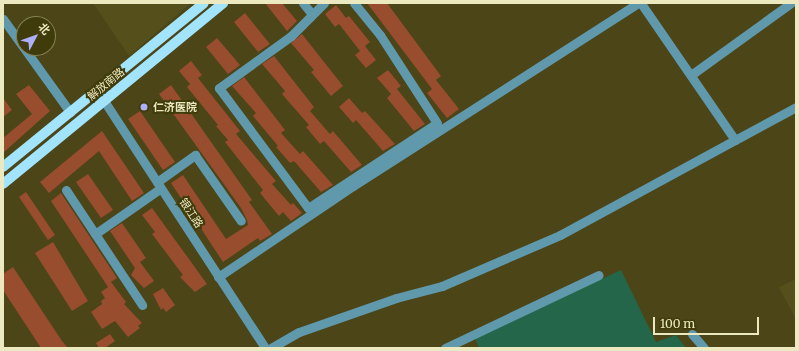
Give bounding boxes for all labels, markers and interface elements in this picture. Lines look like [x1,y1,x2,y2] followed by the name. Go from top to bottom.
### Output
[16,16,56,56] north arrow
[35,20,53,38] text: 北
[85,65,127,103] street label: 解放南路
[153,100,197,114] place label: 仁济医院
[138,101,150,113] marker: 仁济医院
[176,196,206,230] street label: 银江路
[655,309,761,335] scale bar
[660,316,695,331] text: 100 m

